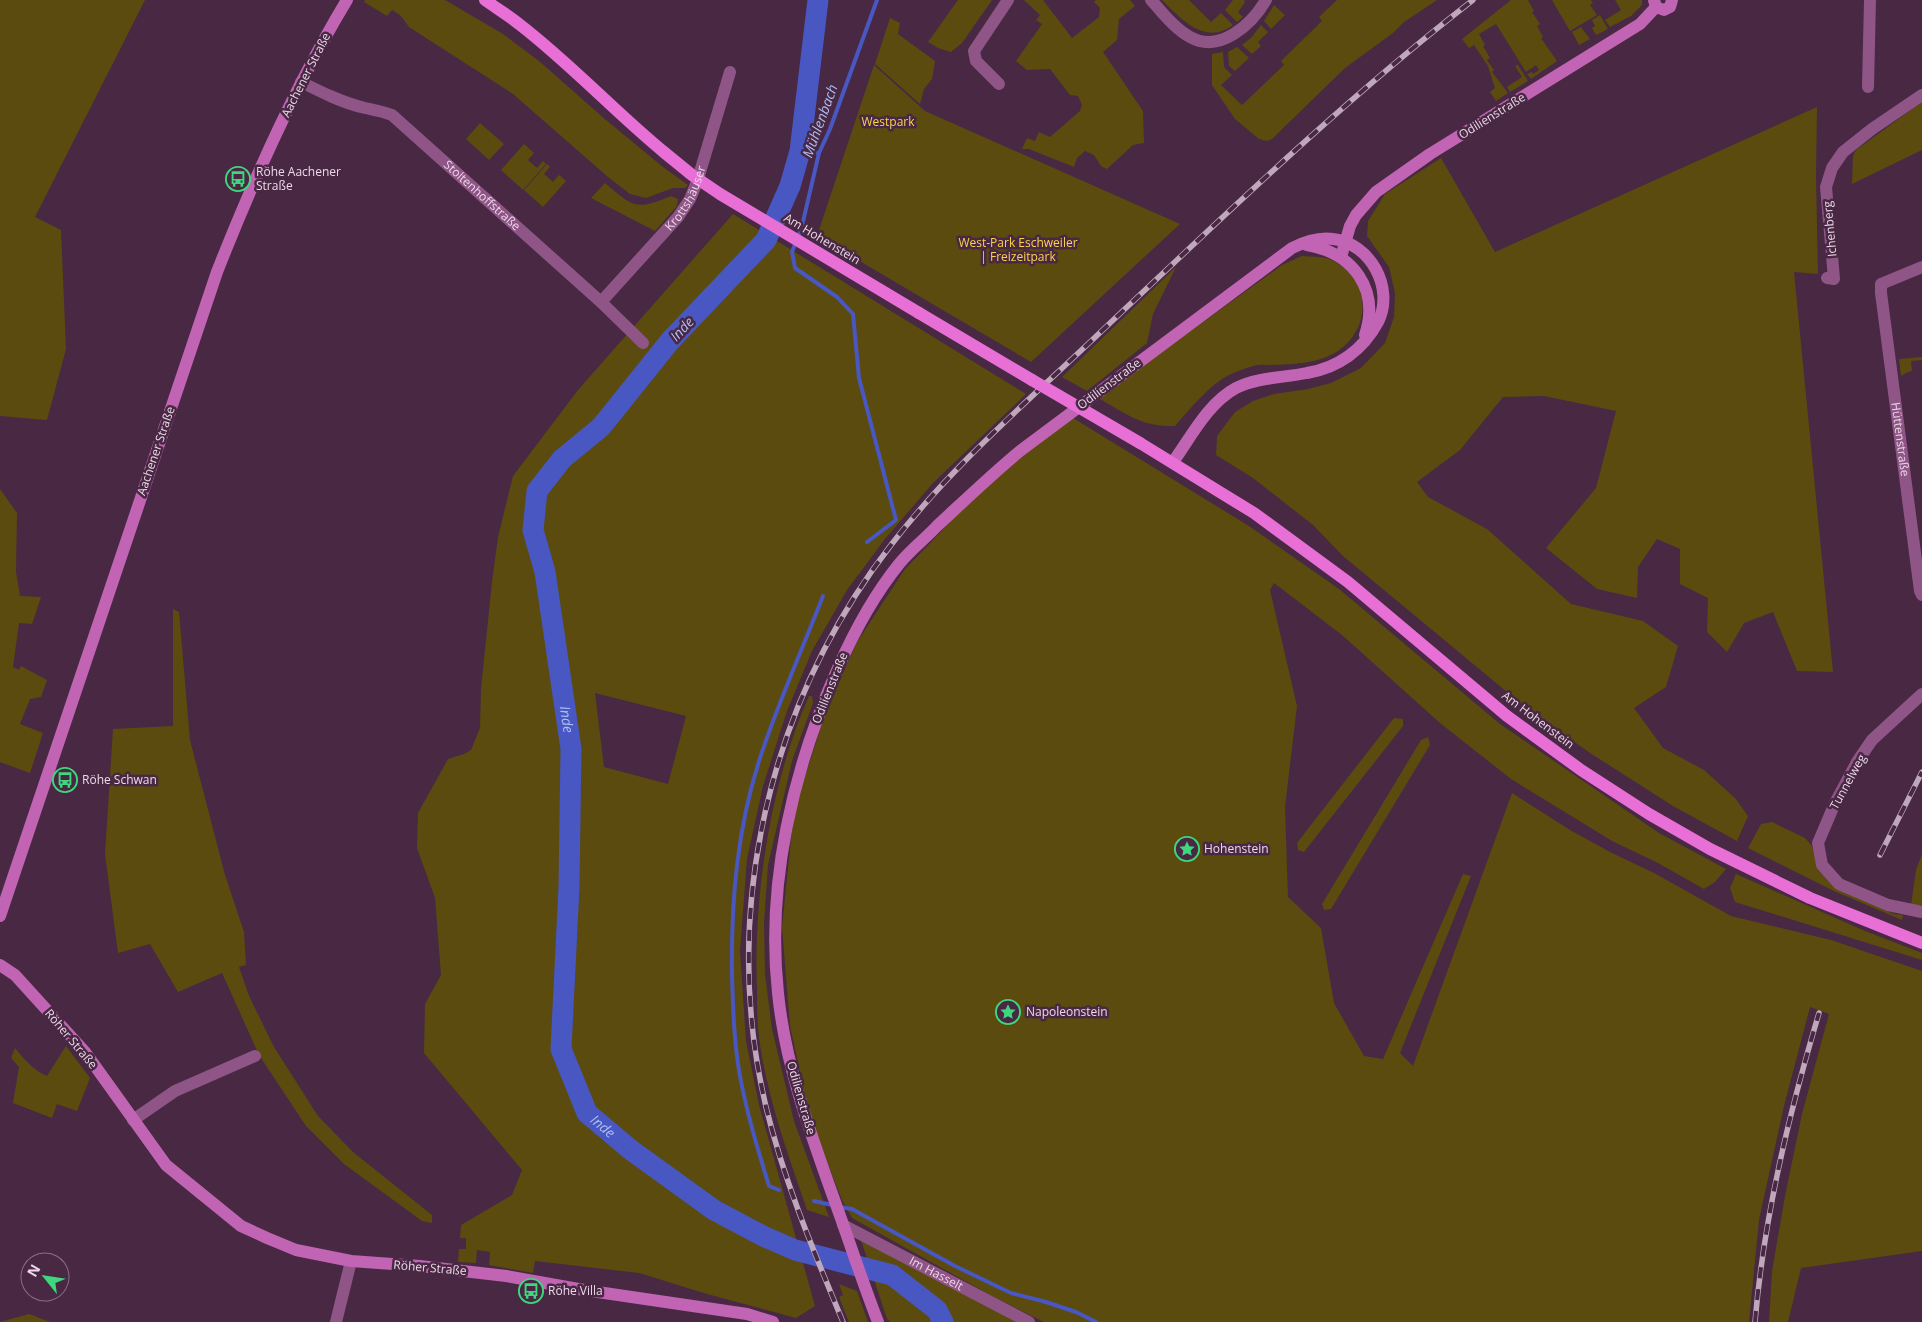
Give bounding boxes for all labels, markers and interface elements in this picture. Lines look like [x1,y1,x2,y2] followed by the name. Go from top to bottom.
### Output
[277,29,334,120] street label: Aachener Straße
[797,81,842,160] water label: Mühlenbach
[1455,88,1529,143] street label: Odilienstraße
[861,113,915,130] park label: Westpark
[440,156,525,234] street label: Stoltenhoffstraße
[256,163,341,194] place label: Röhe Aachener Straße
[661,163,709,234] street label: Krottshäuser
[225,166,251,192] bus stop icon: Röhe Aachener Straße
[1819,200,1840,258] street label: Ichenberg
[781,209,864,268] street label: Am Hohenstein
[958,234,1078,265] park label: West-Park Eschweiler | Freizeitpark
[666,312,698,345] water label: Inde
[1073,354,1144,413] street label: Odilienstraße
[1887,401,1914,478] street label: Hüttenstraße
[132,404,179,498] street label: Aachener Straße
[807,649,852,726] street label: Odilienstraße
[1499,687,1578,752] street label: Am Hohenstein
[556,705,578,734] water label: Inde
[1825,751,1870,813] street label: Tunnelweg
[52,767,78,793] bus stop icon: Röhe Schwan
[82,771,157,788] place label: Röhe Schwan
[1174,836,1200,862] place icon: Hohenstein
[1204,840,1269,857] place label: Hohenstein
[995,999,1021,1025] place icon: Napoleonstein
[1026,1003,1108,1020] place label: Napoleonstein
[41,1005,102,1072] street label: Röher Straße
[783,1059,820,1137] street label: Odilienstraße
[587,1110,620,1142] water label: Inde
[20,1252,70,1302] north arrow
[906,1252,966,1294] street label: Im Hasselt
[393,1256,468,1279] street label: Röher Straße
[22,1261,44,1280] text: N
[518,1278,544,1304] bus stop icon: Röhe Villa
[548,1282,603,1299] place label: Röhe Villa

